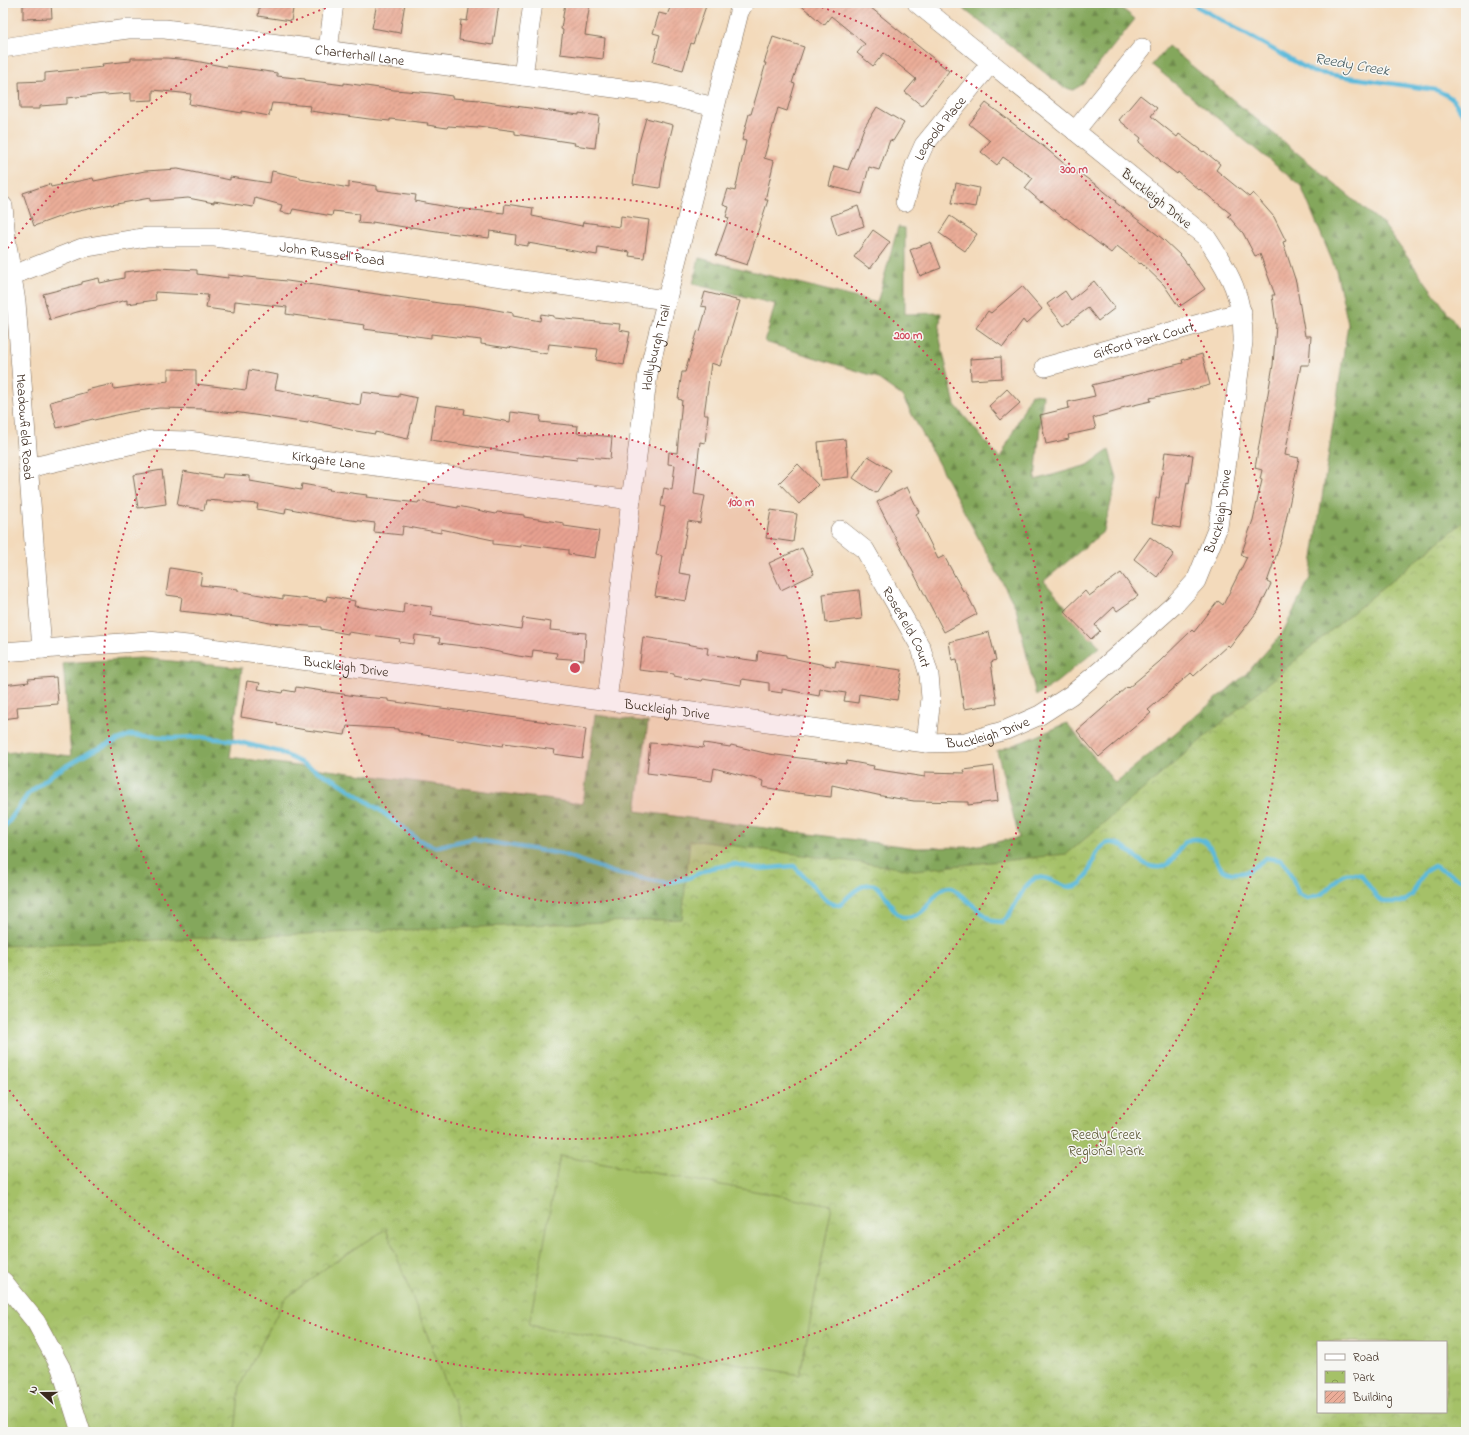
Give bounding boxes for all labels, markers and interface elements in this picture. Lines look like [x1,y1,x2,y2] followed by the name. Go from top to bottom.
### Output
[314,40,406,72] street label: Charterhall Lane
[1313,48,1392,84] water label: Reedy Creek
[909,91,972,164] street label: Leopold Place
[1059,161,1089,179] text: 300 m
[1115,163,1197,236] street label: Buckleigh Drive
[278,237,386,273] street label: John Russell Road
[637,303,677,392] street label: Hollyburgh Trail
[1091,317,1197,365] street label: Gifford Park Court
[893,327,923,345] text: 200 m
[9,373,38,481] street label: Meadowfield Road
[290,446,367,477] street label: Kirkgate Lane
[1199,467,1238,558] street label: Buckleigh Drive
[728,494,755,512] text: 100 m
[876,583,935,671] street label: Rosefield Court
[301,651,391,684] street label: Buckleigh Drive
[568,661,582,675] centre of rings
[622,694,712,726] street label: Buckleigh Drive
[945,712,1034,755] street label: Buckleigh Drive
[1068,1125,1145,1163] park label: Reedy Creek Regional Park
[1317,1341,1447,1413] legend
[1353,1349,1379,1367] text: Road
[1353,1369,1375,1387] text: Park
[22,1373,62,1413] north arrow
[25,1383,42,1396] text: N
[1352,1389,1392,1408] text: Building

